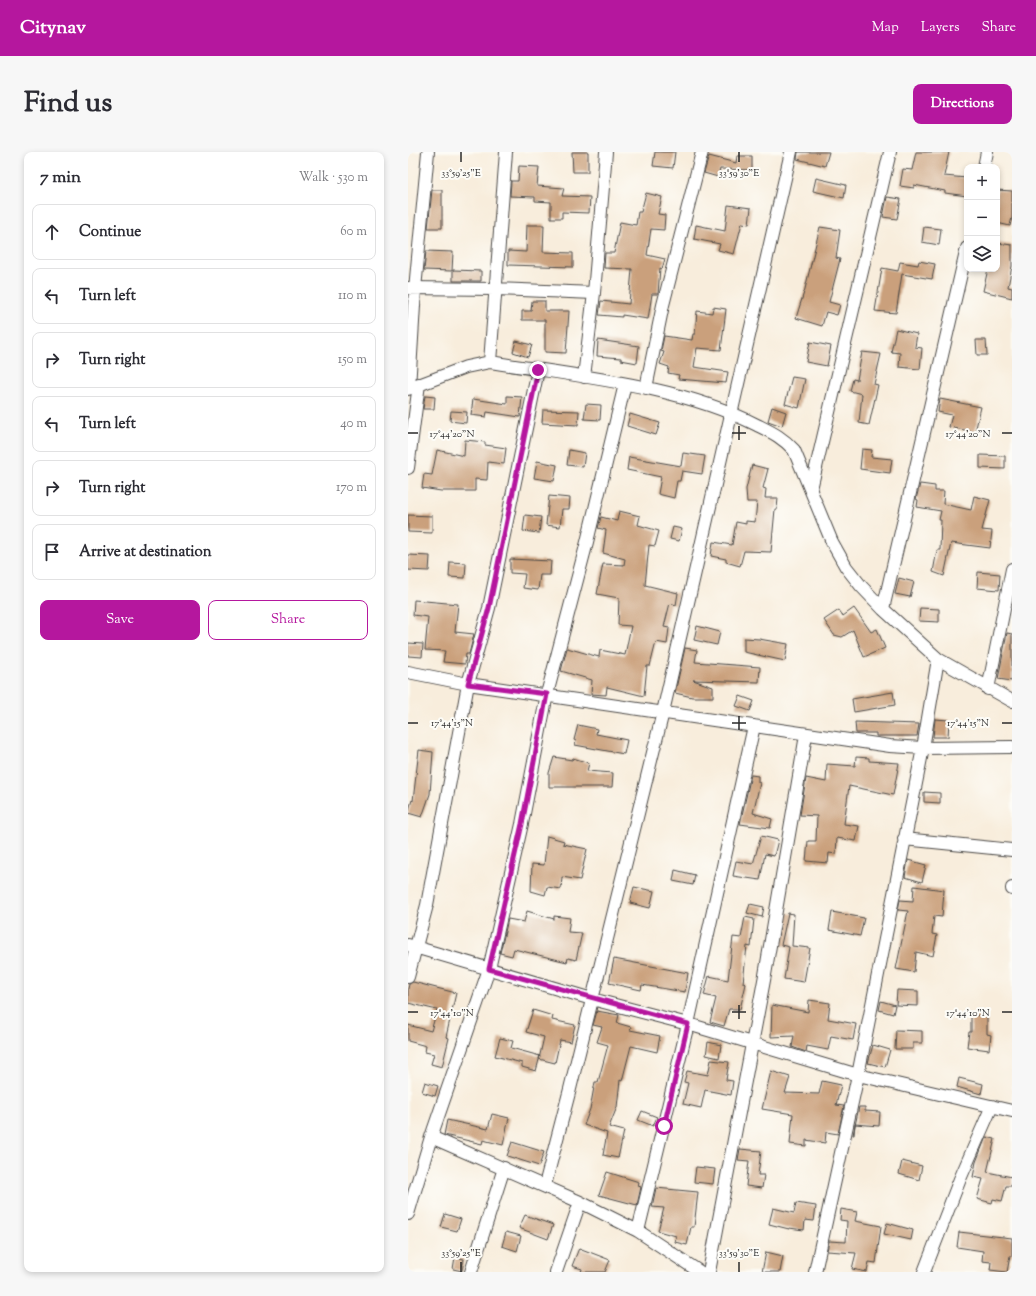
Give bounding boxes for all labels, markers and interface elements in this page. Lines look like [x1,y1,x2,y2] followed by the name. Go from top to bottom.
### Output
[20,15,86,42] text: Citynav
[872,18,899,38] text: Map
[921,18,959,38] text: Layers
[981,18,1016,38] text: Share
[24,84,112,124] text: Find us
[913,84,1012,124] button: Directions
[964,164,1000,272] map controls
[964,164,1000,200] button: +
[40,166,81,190] text: 7 min
[441,166,481,181] text: 33°59'25"E
[719,166,759,181] text: 33°59'30"E
[299,169,368,187] text: Walk · 530 m
[964,200,1000,236] button: −
[41,221,63,243] icon: ahead
[79,222,141,243] text: Continue
[340,223,367,241] text: 60 m
[964,236,1000,272] button: layers
[41,285,63,307] icon: left
[79,286,136,307] text: Turn left
[338,287,367,305] text: 110 m
[41,349,63,371] icon: right
[79,350,145,371] text: Turn right
[338,351,367,369] text: 150 m
[529,361,547,379] route end
[41,413,63,435] icon: left
[79,414,136,435] text: Turn left
[340,415,367,433] text: 40 m
[430,427,474,442] text: 17°44'20"N
[946,427,990,442] text: 17°44'20"N
[41,477,63,499] icon: right
[79,478,145,499] text: Turn right
[336,479,367,497] text: 170 m
[41,541,63,563] icon: arrive
[79,542,212,563] text: Arrive at destination
[40,600,200,640] button: Save
[208,600,368,640] button: Share
[431,716,473,731] text: 17°44'15"N
[947,716,989,731] text: 17°44'15"N
[430,1006,474,1021] text: 17°44'10"N
[946,1006,990,1021] text: 17°44'10"N
[655,1117,673,1135] route start
[441,1246,481,1261] text: 33°59'25"E
[719,1246,759,1261] text: 33°59'30"E

